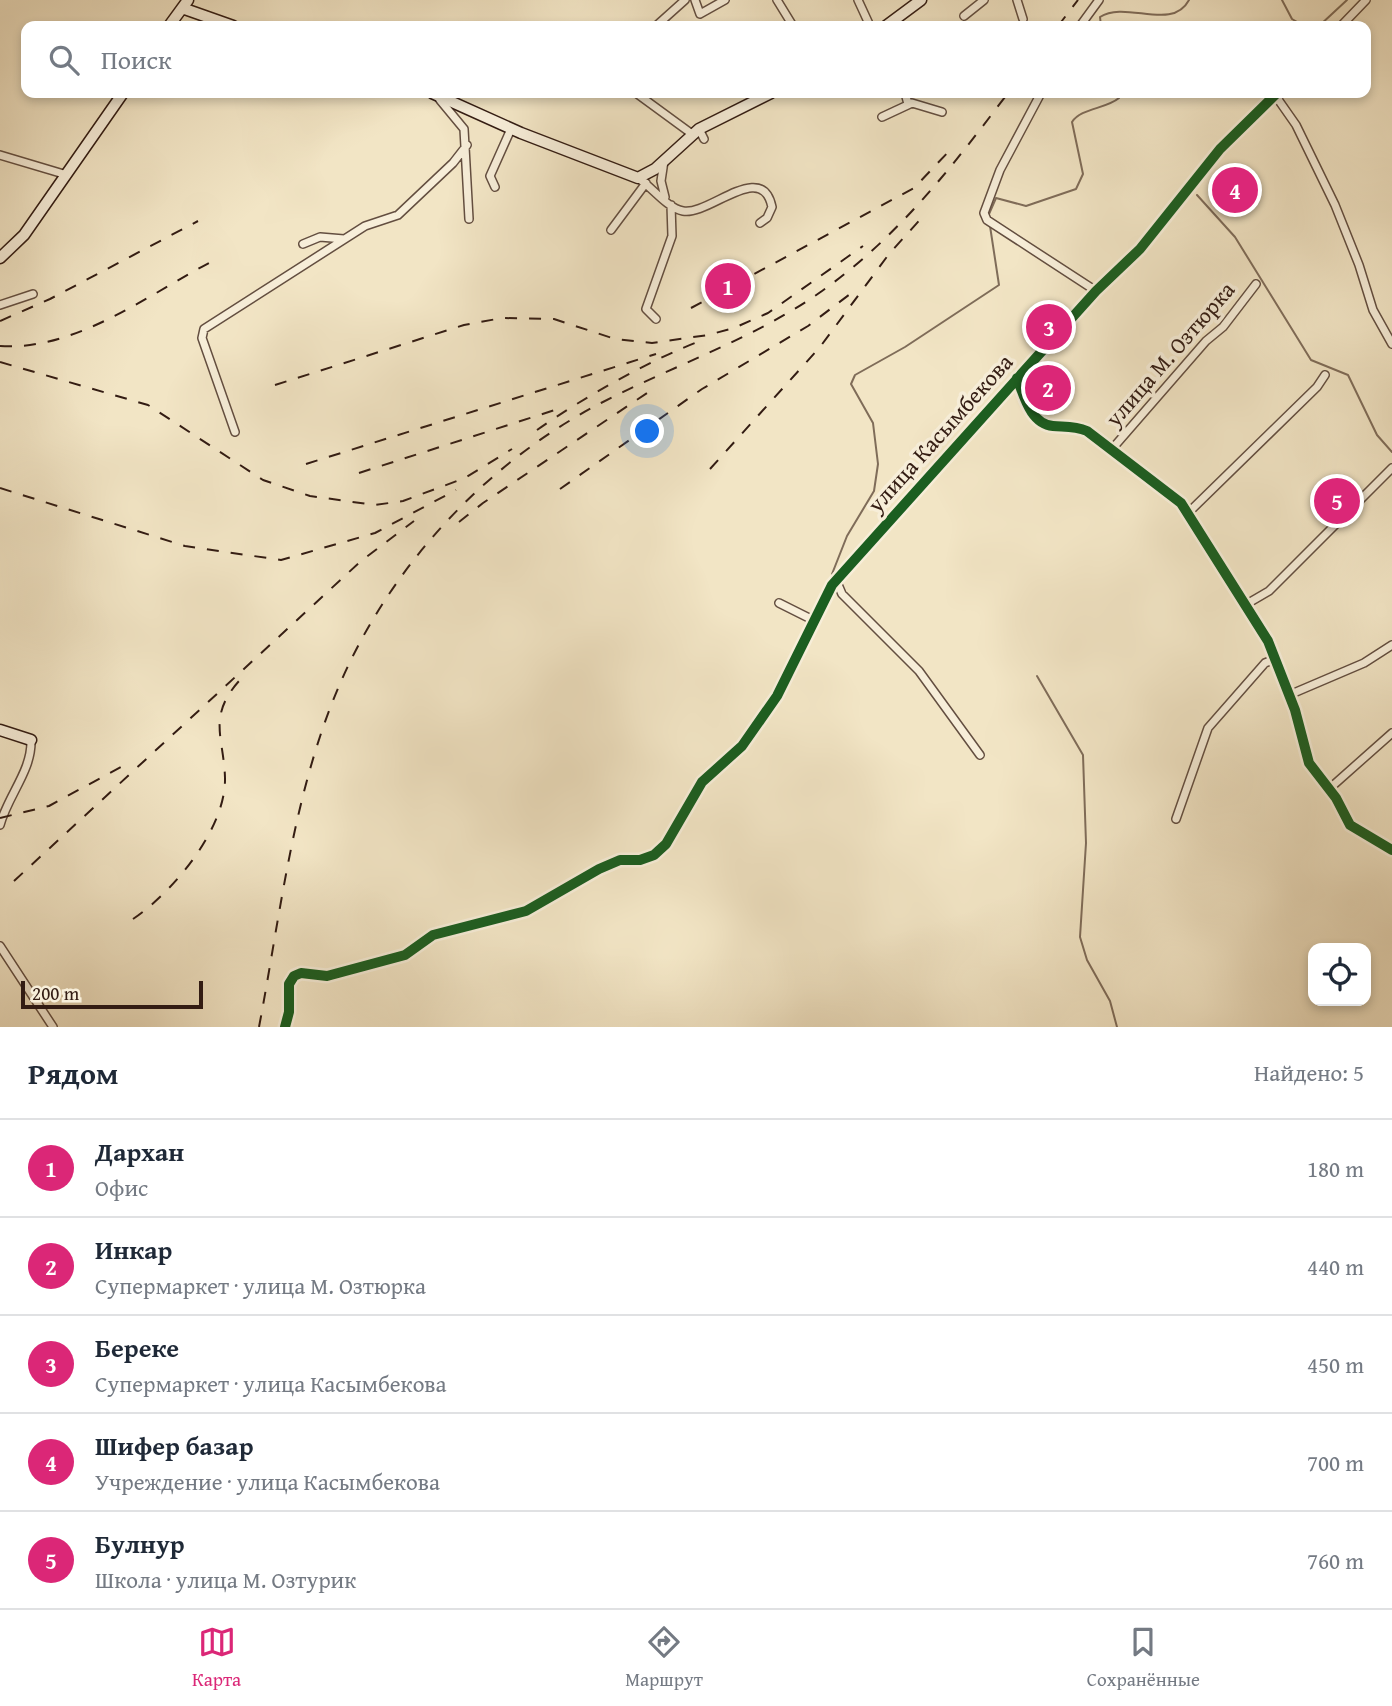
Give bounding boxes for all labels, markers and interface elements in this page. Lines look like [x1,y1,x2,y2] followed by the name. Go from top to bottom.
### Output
[21,21,1371,98] search box
[101,40,172,79] text: Поиск
[45,41,83,79] icon: search
[1212,164,1258,216] pin: 4
[705,260,751,312] pin: 1
[1097,274,1242,434] street label: улица М. Озтюрка
[1026,301,1072,353] pin: 3
[859,346,1020,520] street label: улица Касымбекова
[1025,362,1071,414] pin: 2
[630,414,664,448] your location
[1314,475,1360,527] pin: 5
[1308,943,1371,1006] map controls
[1308,943,1371,1006] button: locate
[21,978,203,1010] scale bar
[32,979,79,1007] text: 200 m
[28,1051,119,1095] text: Рядом
[1254,1056,1364,1089] text: Найдено: 5
[95,1132,184,1171] text: Дархан
[45,1152,57,1185] text: 1
[1307,1152,1364,1185] text: 180 m
[95,1171,148,1204] text: Офис
[95,1230,172,1269] text: Инкар
[45,1250,57,1283] text: 2
[1307,1250,1364,1283] text: 440 m
[95,1269,426,1302] text: Супермаркет · улица М. Озтюрка
[95,1328,179,1367] text: Береке
[45,1348,57,1381] text: 3
[1307,1348,1364,1381] text: 450 m
[95,1367,447,1400] text: Супермаркет · улица Касымбекова
[95,1426,253,1465] text: Шифер базар
[45,1446,57,1479] text: 4
[1307,1446,1364,1479] text: 700 m
[95,1465,440,1498] text: Учреждение · улица Касымбекова
[95,1524,184,1563] text: Булнур
[45,1544,57,1577] text: 5
[1307,1544,1364,1577] text: 760 m
[95,1563,356,1596] text: Школа · улица М. Озтурик
[192,1623,241,1693] tab: Карта
[625,1623,703,1693] tab: Маршрут
[1087,1623,1200,1693] tab: Сохранённые

